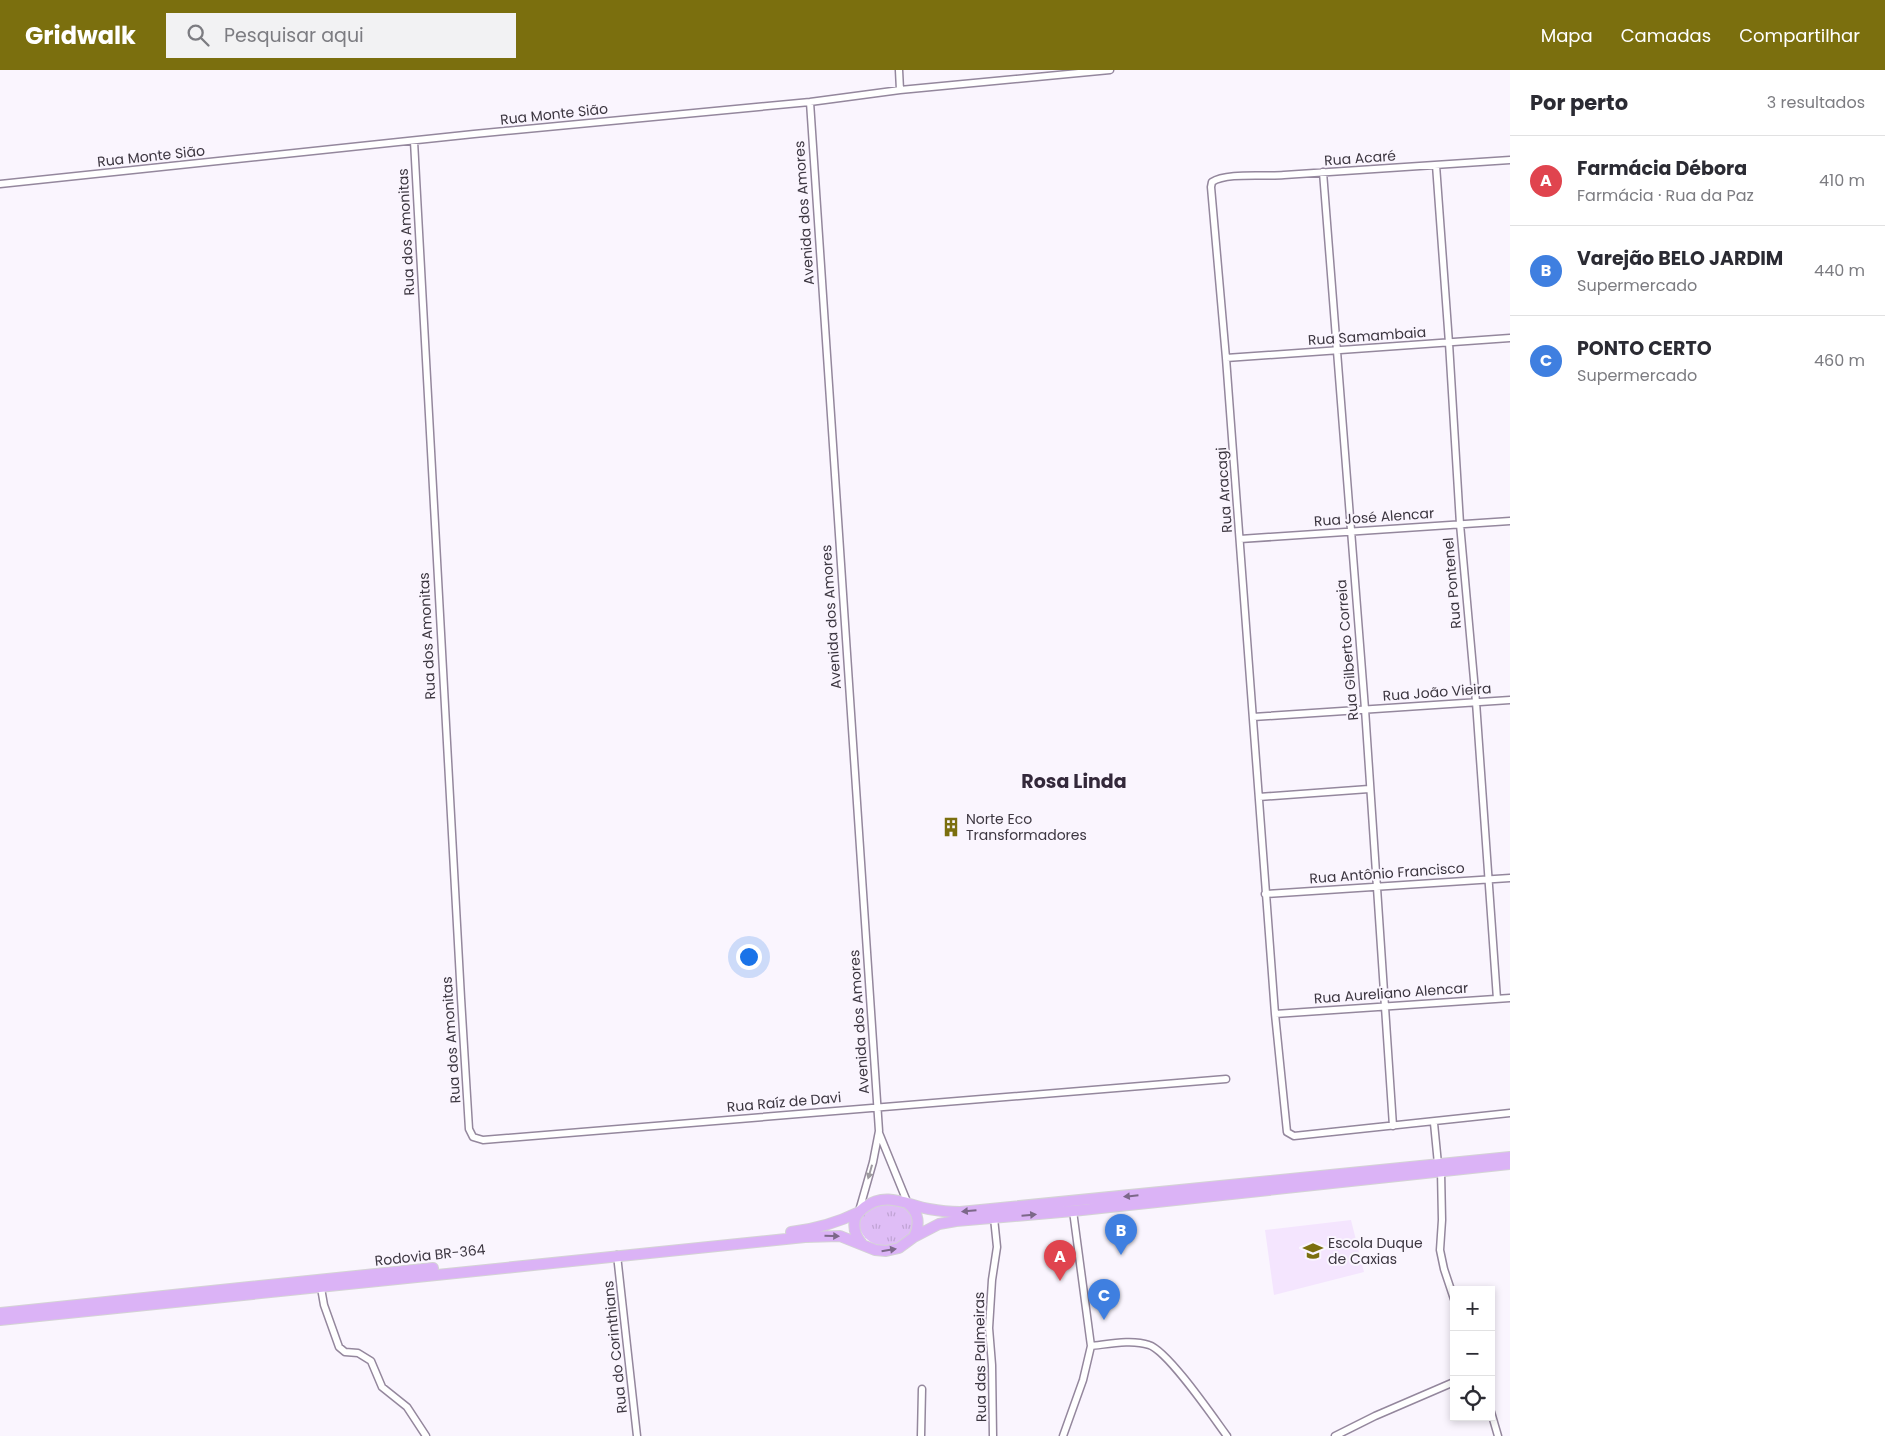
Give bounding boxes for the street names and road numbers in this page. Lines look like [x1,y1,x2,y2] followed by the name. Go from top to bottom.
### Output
[499,98,609,130] street label: Rua Monte Sião
[96,140,206,172] street label: Rua Monte Sião
[789,140,819,286] street label: Avenida dos Amores
[1323,145,1397,170] street label: Rua Acaré
[393,168,419,296] street label: Rua dos Amonitas
[1307,322,1427,350] street label: Rua Samambaia
[1211,447,1237,533] street label: Rua Aracagi
[1313,503,1435,531] street label: Rua José Alencar
[1438,537,1466,629] street label: Rua Pontenel
[816,544,846,690] street label: Avenida dos Amores
[414,572,440,700] street label: Rua dos Amonitas
[1331,579,1363,721] street label: Rua Gilberto Correia
[1382,678,1492,706] street label: Rua João Vieira
[1309,858,1465,888] street label: Rua Antônio Francisco
[844,949,874,1095] street label: Avenida dos Amores
[437,976,465,1104] street label: Rua dos Amonitas
[1313,978,1469,1008] street label: Rua Aureliano Alencar
[726,1087,842,1117] street label: Rua Raíz de Davi
[374,1239,487,1271] street label: Rodovia BR-364
[598,1280,632,1414] street label: Rua do Corinthians
[969,1292,991,1422] street label: Rua das Palmeiras

